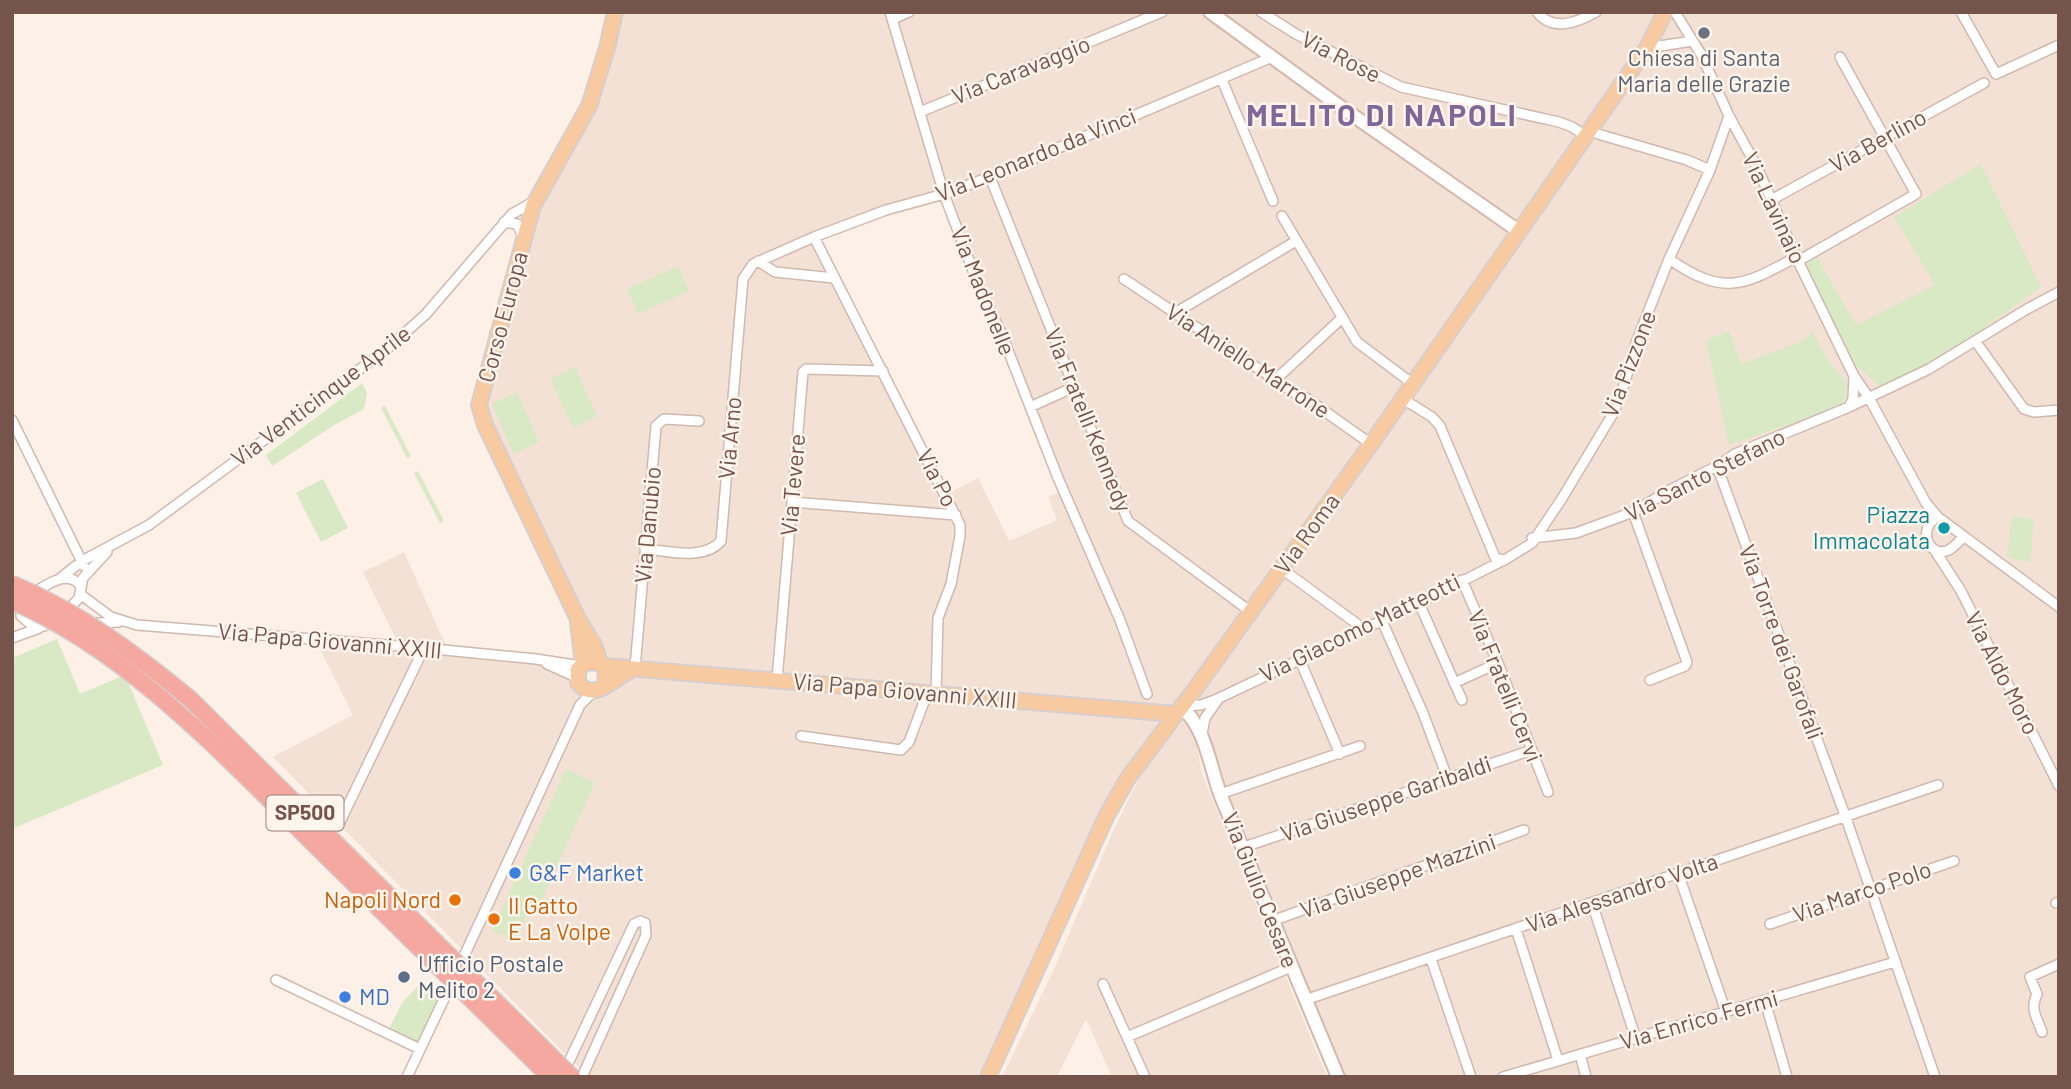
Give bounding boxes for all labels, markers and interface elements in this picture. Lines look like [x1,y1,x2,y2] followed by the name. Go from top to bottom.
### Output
[1297,24,1386,88] street label: Via Rose
[1696,25,1712,41] marker: Chiesa di Santa Maria delle Grazie
[947,29,1094,110] street label: Via Caravaggio
[1617,43,1791,97] place label: Chiesa di Santa Maria delle Grazie
[1246,96,1518,132] district label: MELITO DI NAPOLI
[931,101,1140,207] street label: Via Leonardo da Vinci
[1824,102,1931,178] street label: Via Berlino
[1737,147,1813,268] street label: Via Lavinaio
[945,222,1022,359] street label: Via Madonelle
[471,248,533,385] street label: Corso Europa
[1161,297,1336,424] street label: Via Aniello Marrone
[1595,306,1661,421] street label: Via Pizzone
[225,319,416,472] street label: Via Venticinque Aprile
[1039,324,1139,516] street label: Via Fratelli Kennedy
[711,395,747,480] street label: Via Arno
[1620,422,1789,527] street label: Via Santo Stefano
[774,433,810,537] street label: Via Tevere
[911,444,964,511] street label: Via Po
[628,465,666,585] street label: Via Danubio
[1268,488,1345,579] street label: Via Roma
[1813,500,1930,554] place label: Piazza Immacolata
[1936,520,1952,536] marker: Piazza Immacolata
[1734,540,1830,743] street label: Via Torre dei Garofali
[1255,566,1464,688] street label: Via Giacomo Matteotti
[1463,605,1549,766] street label: Via Fratelli Cervi
[1960,606,2046,739] street label: Via Aldo Moro
[217,616,443,664] street label: Via Papa Giovanni XXIII
[792,666,1018,714] street label: Via Papa Giovanni XXIII
[1276,749,1495,847] street label: Via Giuseppe Garibaldi
[266,796,344,830] road number: SP500
[1217,808,1305,972] street label: Via Giulio Cesare
[1296,827,1499,923] street label: Via Giuseppe Mazzini
[1522,846,1721,938] street label: Via Alessandro Volta
[1789,854,1935,928] street label: Via Marco Polo
[529,858,644,886] place label: G&F Market
[507,865,523,881] marker: G&F Market
[324,885,441,913] place label: Napoli Nord
[508,891,611,945] place label: Il Gatto E La Volpe
[447,892,463,908] marker: Napoli Nord
[486,911,502,927] marker: Il Gatto E La Volpe
[418,949,564,1003] place label: Ufficio Postale Melito 2
[396,969,412,985] marker: Ufficio Postale Melito 2
[359,982,390,1010] place label: MD
[1617,983,1781,1055] street label: Via Enrico Fermi
[337,989,353,1005] marker: MD

